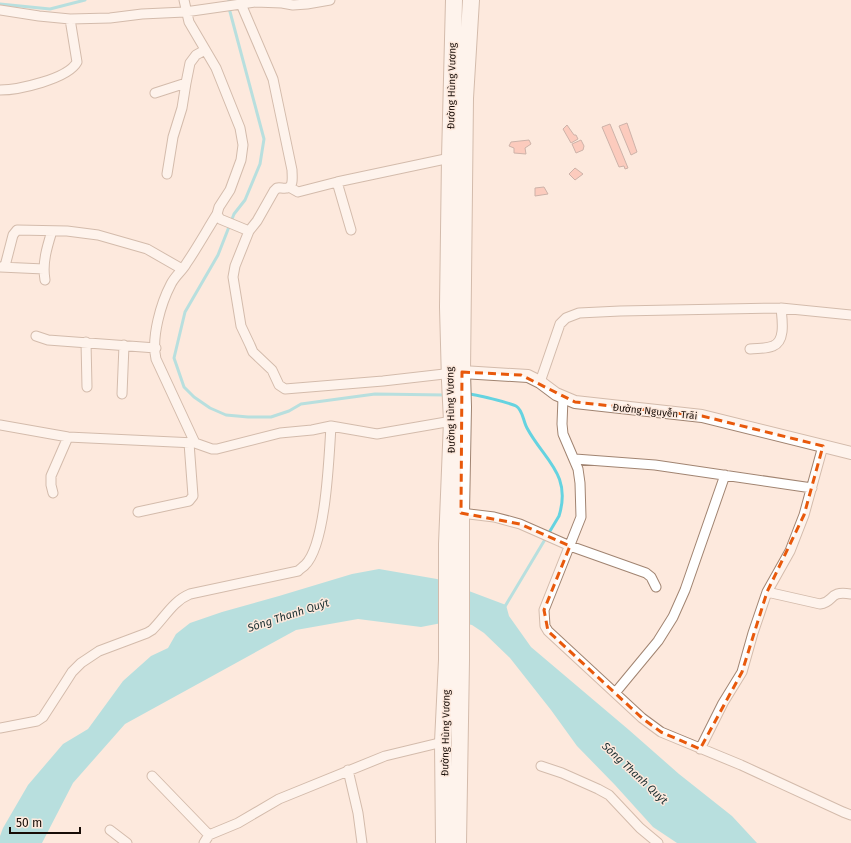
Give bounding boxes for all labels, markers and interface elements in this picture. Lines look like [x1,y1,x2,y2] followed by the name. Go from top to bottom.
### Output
[444,42,459,129] street label: Đường Hùng Vương
[443,366,458,453] street label: Đường Hùng Vương
[612,401,698,422] street label: Đường Nguyễn Trãi
[245,596,331,635] water label: Sông Thanh Quýt
[438,689,453,776] street label: Đường Hùng Vương
[598,739,670,807] water label: Sông Thanh Quýt
[10,809,80,835] scale bar
[16,816,42,830] text: 50 m

